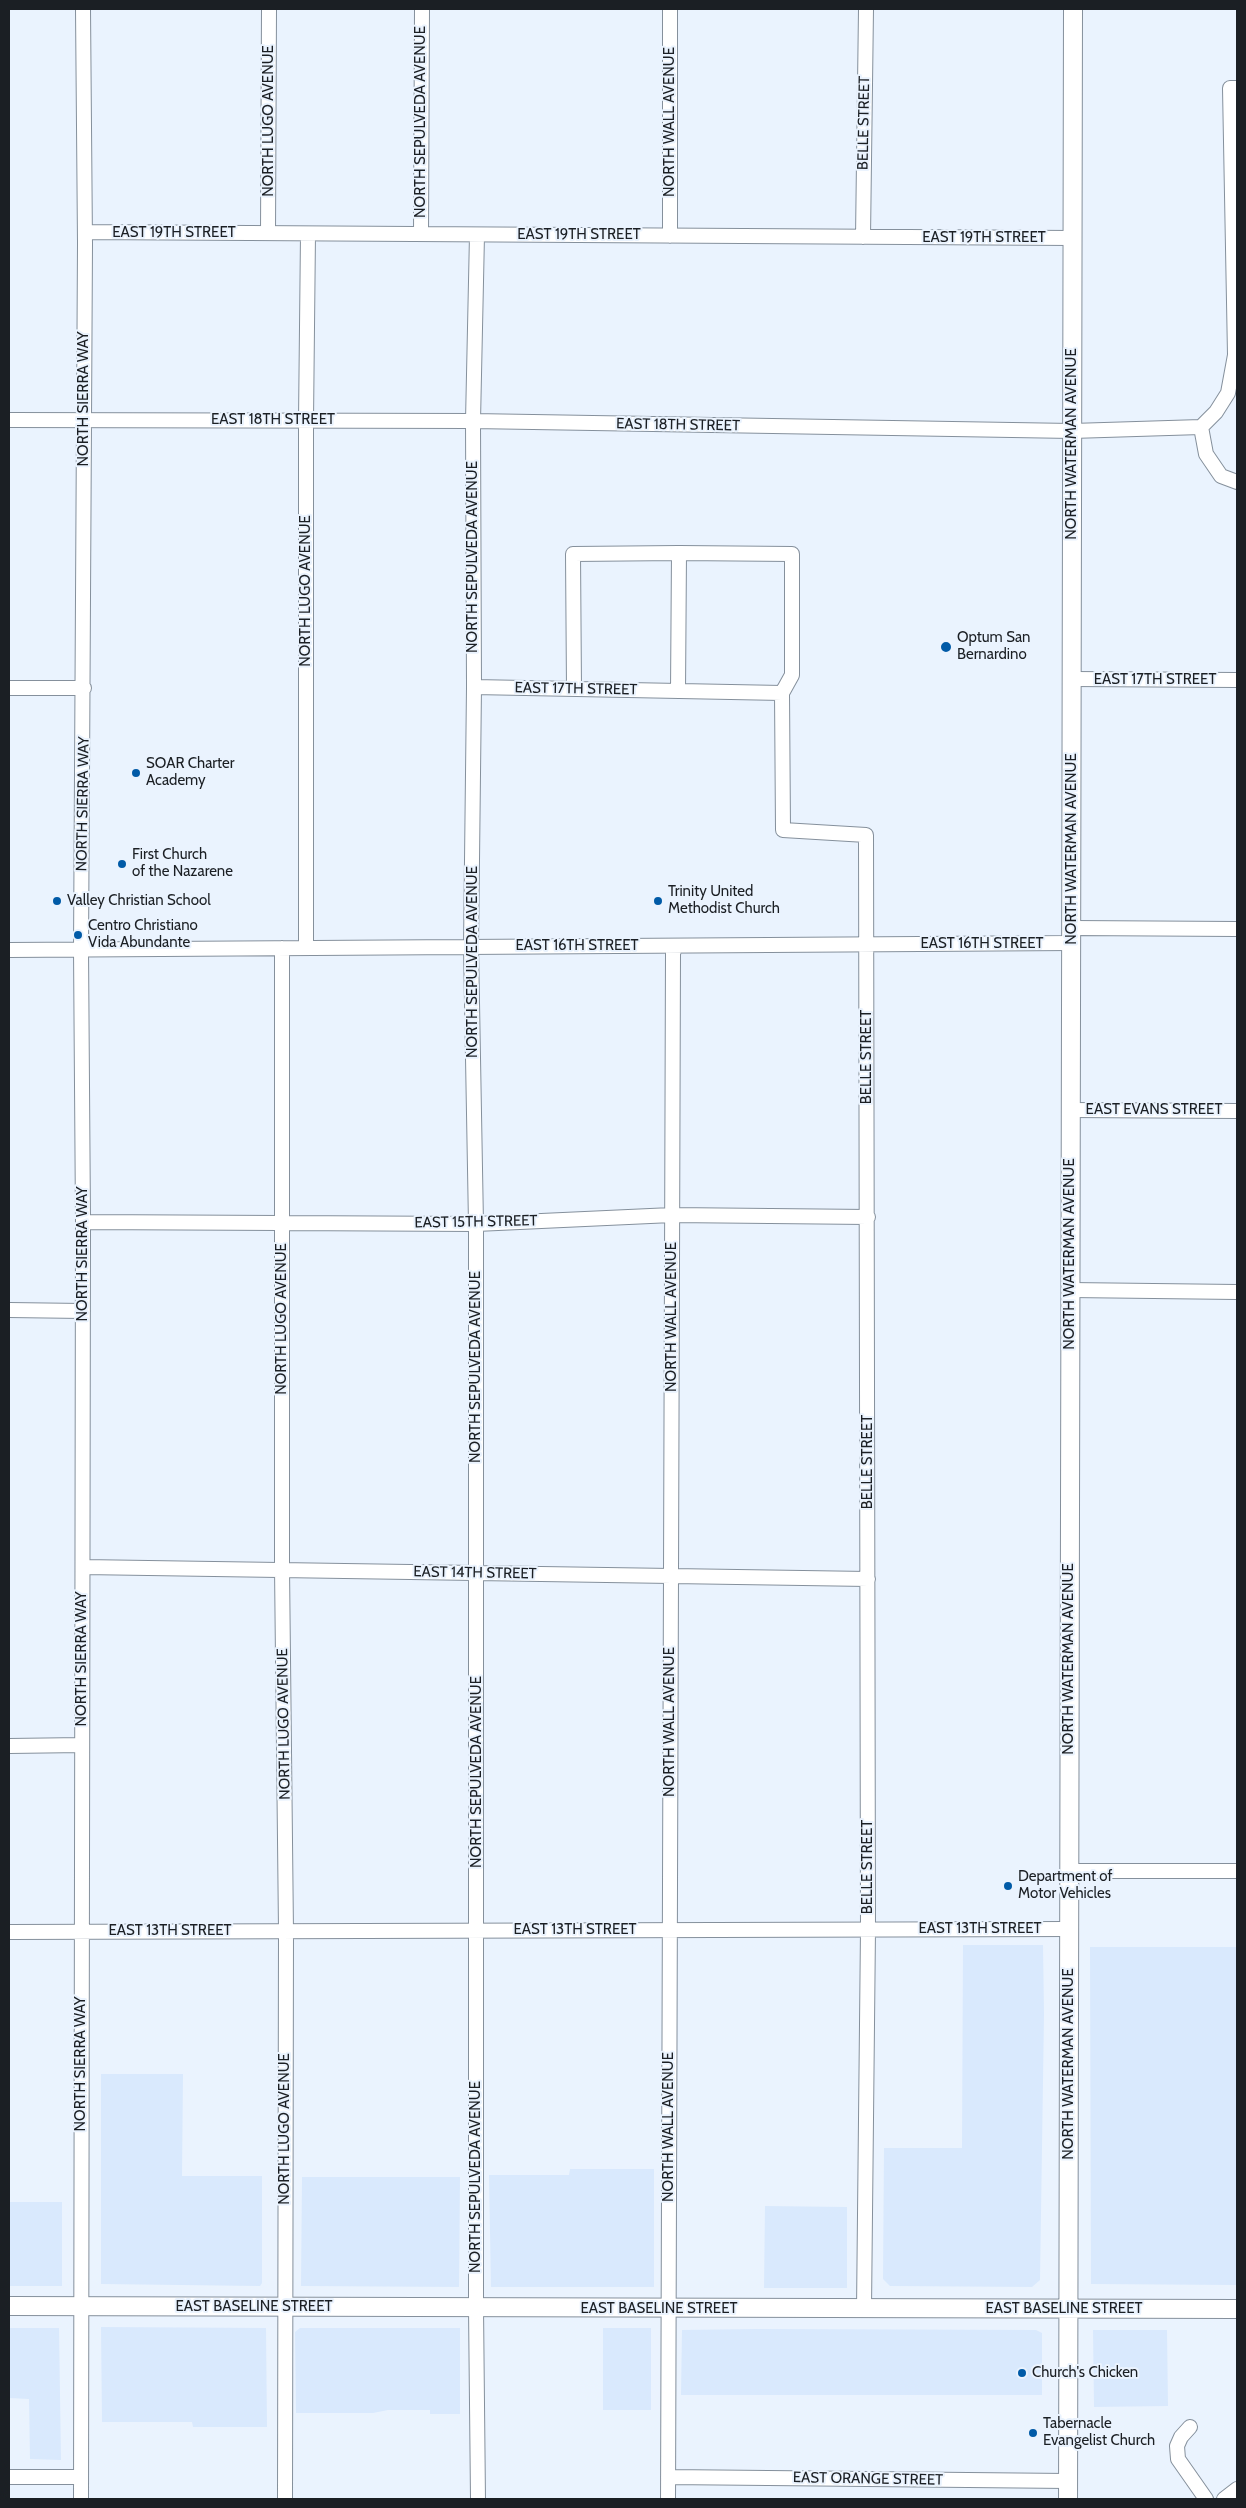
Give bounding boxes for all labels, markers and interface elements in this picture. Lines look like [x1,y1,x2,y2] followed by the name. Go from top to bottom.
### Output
[412,26,430,218] street label: NORTH SEPULVEDA AVENUE
[260,45,278,197] street label: NORTH LUGO AVENUE
[661,47,679,197] street label: NORTH WALL AVENUE
[854,76,874,170] street label: BELLE STREET
[112,224,236,242] street label: EAST 19TH STREET
[517,226,641,244] street label: EAST 19TH STREET
[922,229,1046,247] street label: EAST 19TH STREET
[75,332,93,466] street label: NORTH SIERRA WAY
[1063,348,1081,540] street label: NORTH WATERMAN AVENUE
[211,411,335,429] street label: EAST 18TH STREET
[616,415,740,435] street label: EAST 18TH STREET
[464,461,482,653] street label: NORTH SEPULVEDA AVENUE
[297,515,315,667] street label: NORTH LUGO AVENUE
[957,629,1030,664] place label: Optum San Bernardino
[939,640,953,654] marker: Optum San Bernardino
[1094,671,1216,689] street label: EAST 17TH STREET
[514,679,638,699] street label: EAST 17TH STREET
[73,736,93,872] street label: NORTH SIERRA WAY
[1063,753,1081,945] street label: NORTH WATERMAN AVENUE
[146,755,235,790] place label: SOAR Charter Academy
[130,767,142,779] marker: SOAR Charter Academy
[132,846,233,881] place label: First Church of the Nazarene
[116,858,128,870] marker: First Church of the Nazarene
[464,866,482,1058] street label: NORTH SEPULVEDA AVENUE
[668,883,780,918] place label: Trinity United Methodist Church
[67,892,211,910] place label: Valley Christian School
[51,895,63,907] marker: Valley Christian School
[652,895,664,907] marker: Trinity United Methodist Church
[88,917,198,952] place label: Centro Christiano Vida Abundante
[72,929,84,941] marker: Centro Christiano Vida Abundante
[920,935,1044,953] street label: EAST 16TH STREET
[515,937,639,955] street label: EAST 16TH STREET
[858,1010,876,1104] street label: BELLE STREET
[1086,1101,1222,1119] street label: EAST EVANS STREET
[1061,1158,1079,1350] street label: NORTH WATERMAN AVENUE
[74,1187,92,1321] street label: NORTH SIERRA WAY
[414,1212,538,1232] street label: EAST 15TH STREET
[663,1242,681,1392] street label: NORTH WALL AVENUE
[273,1243,291,1395] street label: NORTH LUGO AVENUE
[467,1271,485,1463] street label: NORTH SEPULVEDA AVENUE
[859,1415,877,1509] street label: BELLE STREET
[413,1563,537,1583] street label: EAST 14TH STREET
[1060,1563,1078,1755] street label: NORTH WATERMAN AVENUE
[73,1592,91,1726] street label: NORTH SIERRA WAY
[661,1647,679,1797] street label: NORTH WALL AVENUE
[274,1648,294,1800] street label: NORTH LUGO AVENUE
[468,1676,486,1868] street label: NORTH SEPULVEDA AVENUE
[859,1820,877,1914] street label: BELLE STREET
[1018,1868,1113,1903] place label: Department of Motor Vehicles
[1002,1880,1014,1892] marker: Department of Motor Vehicles
[918,1920,1042,1938] street label: EAST 13TH STREET
[513,1921,637,1939] street label: EAST 13TH STREET
[108,1922,232,1940] street label: EAST 13TH STREET
[1060,1968,1078,2160] street label: NORTH WATERMAN AVENUE
[72,1997,90,2131] street label: NORTH SIERRA WAY
[660,2052,678,2202] street label: NORTH WALL AVENUE
[276,2053,294,2205] street label: NORTH LUGO AVENUE
[467,2081,485,2273] street label: NORTH SEPULVEDA AVENUE
[176,2298,332,2316] street label: EAST BASELINE STREET
[581,2300,737,2318] street label: EAST BASELINE STREET
[986,2300,1142,2318] street label: EAST BASELINE STREET
[1032,2364,1138,2382] place label: Church's Chicken
[1016,2367,1028,2379] marker: Church's Chicken
[1043,2415,1155,2450] place label: Tabernacle Evangelist Church
[1027,2427,1039,2439] marker: Tabernacle Evangelist Church
[793,2469,943,2489] street label: EAST ORANGE STREET

